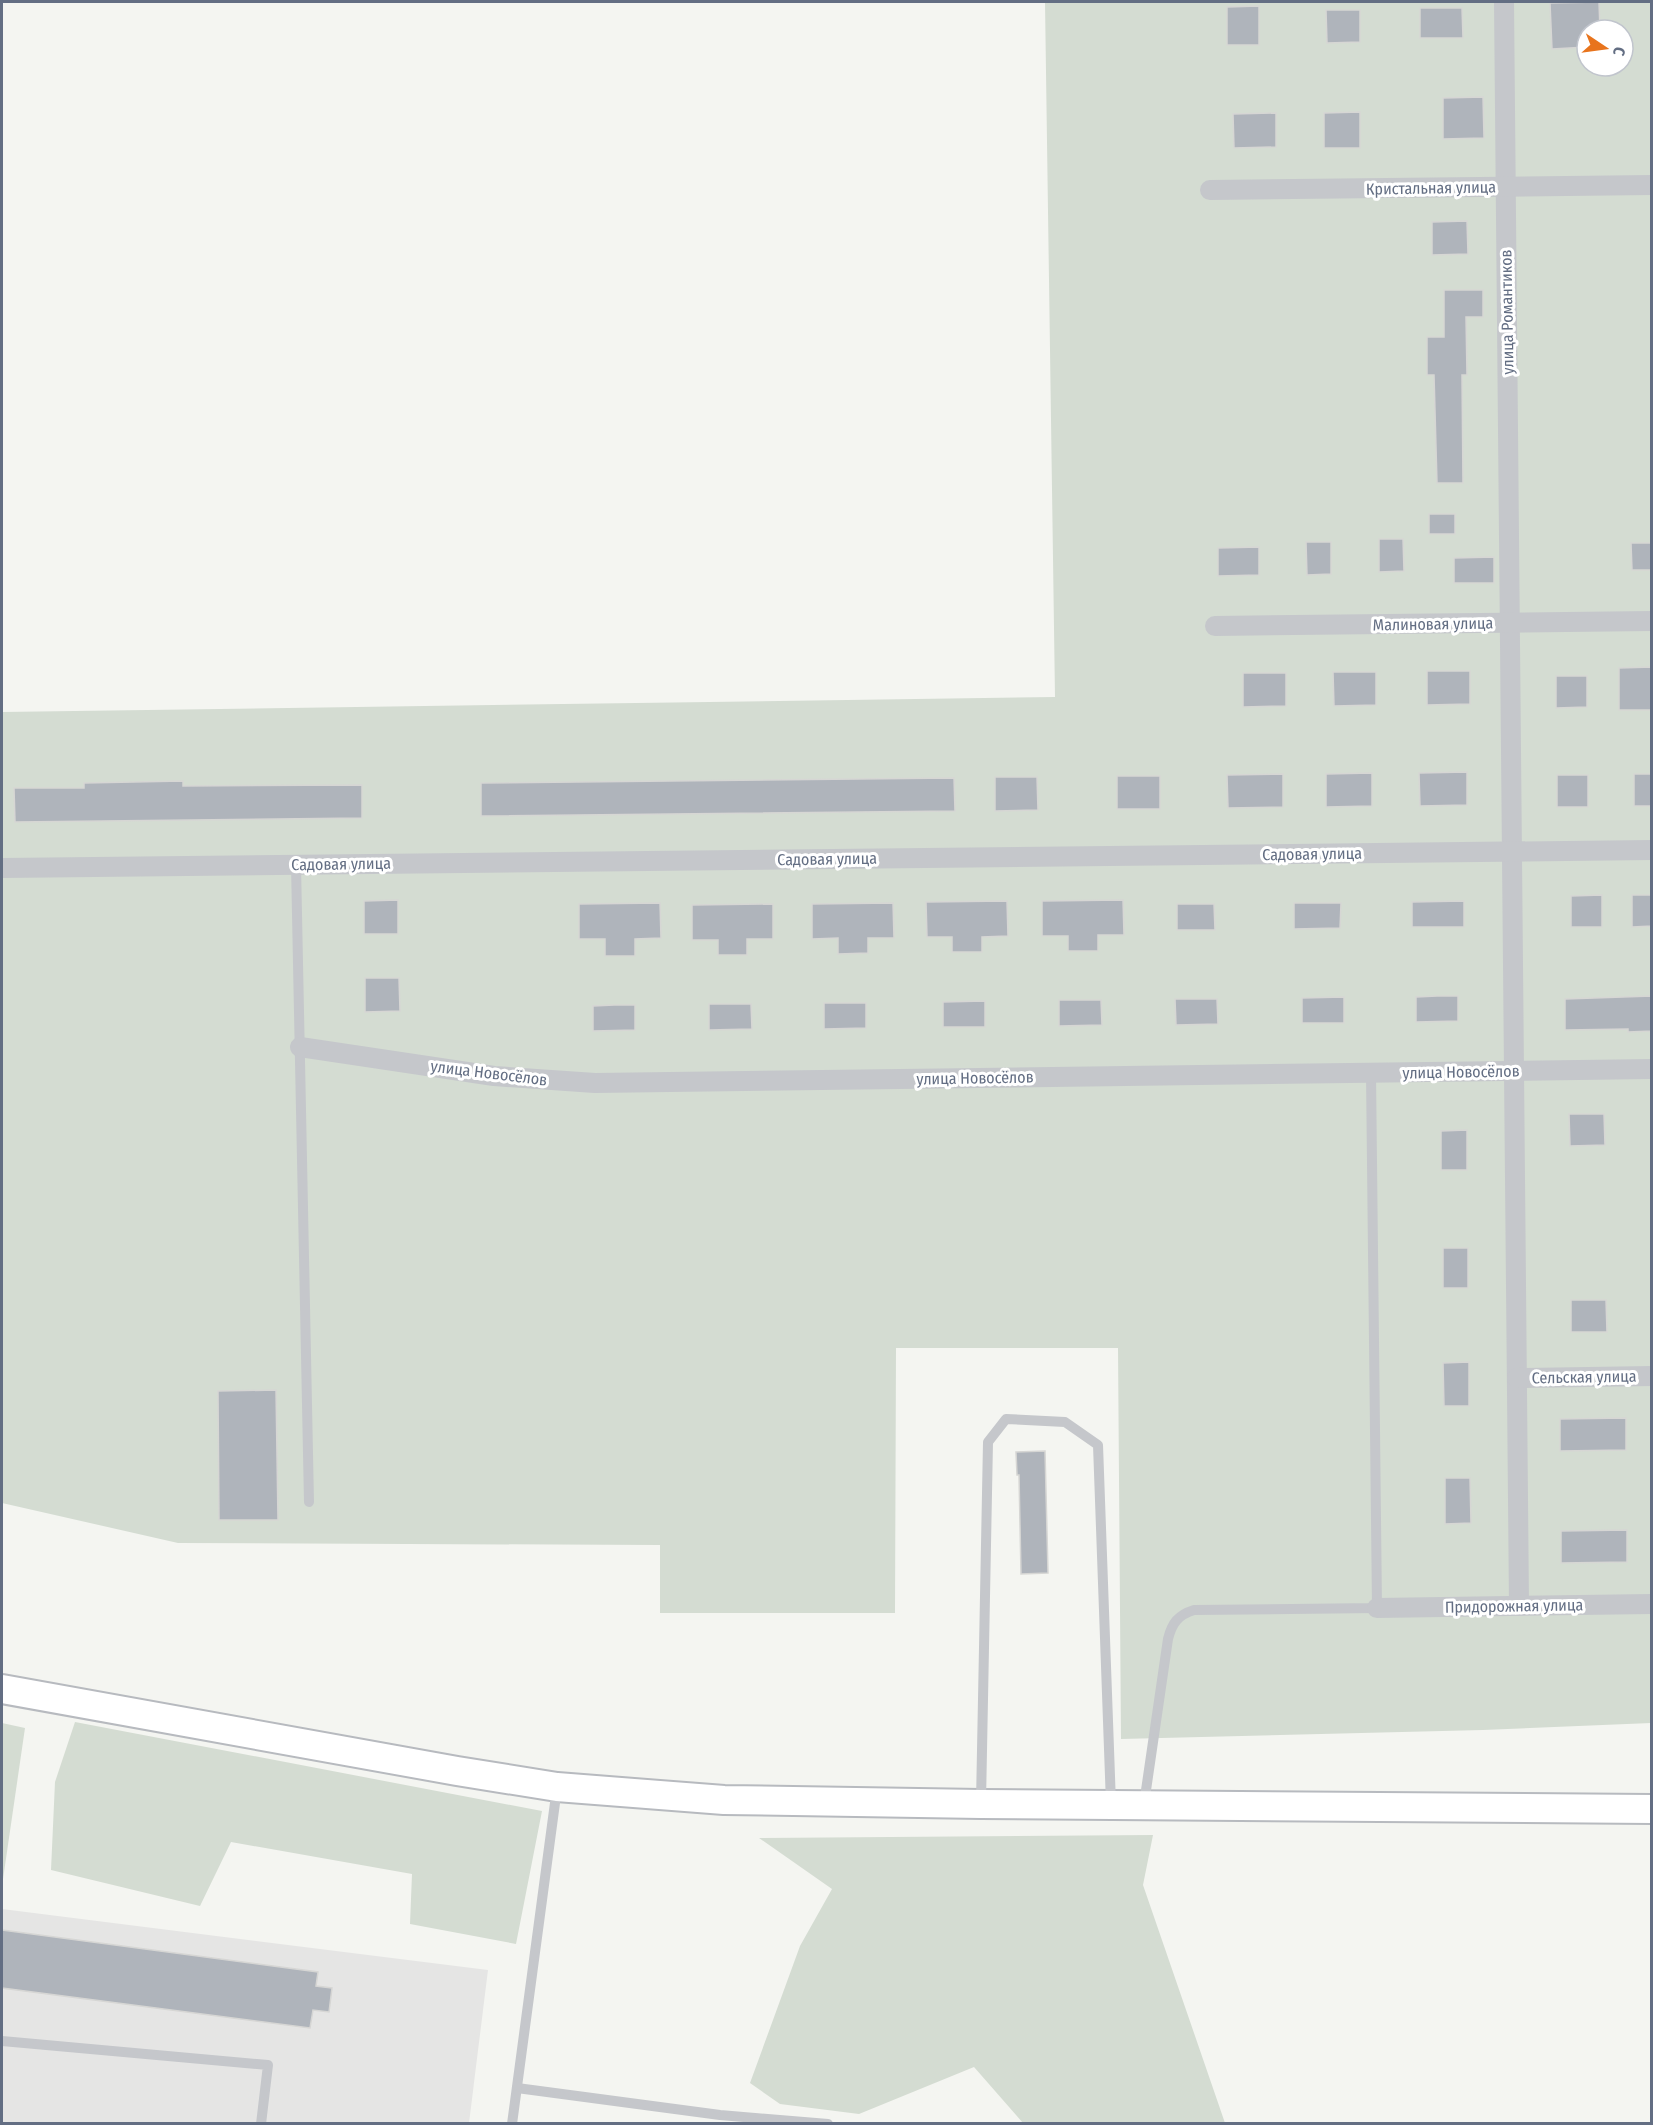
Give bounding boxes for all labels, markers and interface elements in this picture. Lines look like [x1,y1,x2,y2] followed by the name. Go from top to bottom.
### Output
[1575,18,1635,78] north arrow
[1609,45,1629,58] text: С
[1366,177,1496,199] street label: Кристальная улица
[1496,249,1518,375] street label: улица Романтиков
[1373,613,1494,635] street label: Малиновая улица
[1262,844,1362,864] street label: Садовая улица
[777,849,877,869] street label: Садовая улица
[291,854,391,874] street label: Садовая улица
[430,1056,548,1090] street label: улица Новосёлов
[1402,1061,1520,1083] street label: улица Новосёлов
[916,1067,1034,1089] street label: улица Новосёлов
[1531,1367,1637,1387] street label: Сельская улица
[1445,1595,1583,1617] street label: Придорожная улица

